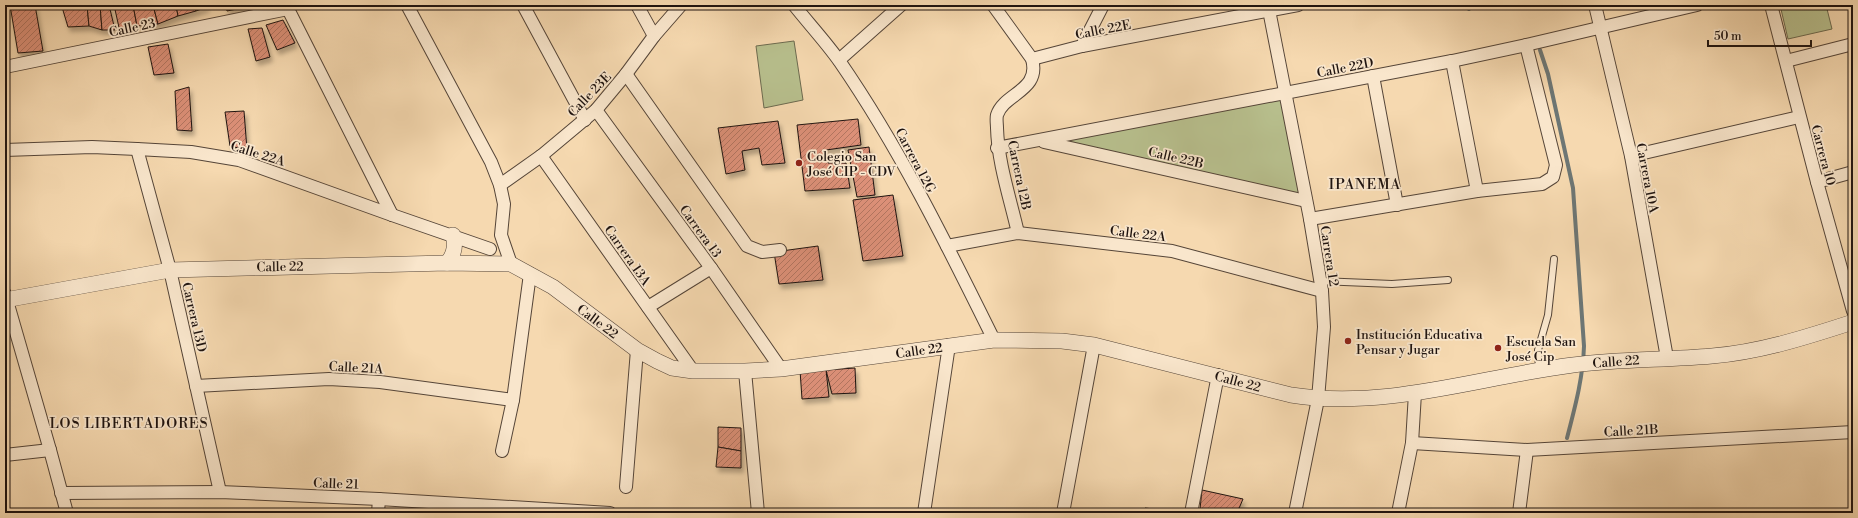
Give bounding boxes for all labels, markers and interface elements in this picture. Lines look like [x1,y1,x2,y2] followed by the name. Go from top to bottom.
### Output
[108,15,157,41] street label: Calle 23
[1074,17,1132,43] street label: Calle 22E
[1708,22,1811,48] scale bar
[1714,29,1742,44] text: 50 m
[1316,55,1375,81] street label: Calle 22D
[565,69,615,120] street label: Calle 23E
[1807,123,1839,188] street label: Carrera 10
[891,125,939,196] street label: Carrera 12G
[229,138,288,170] street label: Calle 22A
[1004,139,1034,211] street label: Carrera 12B
[1632,142,1662,216] street label: Carrera 10A
[1146,144,1205,172] street label: Calle 22B
[806,149,896,180] place label: Colegio San José CIP - CDV
[794,158,804,168] marker: Colegio San José CIP - CDV
[1329,176,1401,194] district label: IPANEMA
[676,202,725,261] street label: Carrera 13
[601,222,654,290] street label: Carrera 13A
[1109,223,1168,245] street label: Calle 22A
[1316,225,1342,288] street label: Carrera 12
[256,259,304,275] street label: Calle 22
[178,281,210,354] street label: Carrera 13D
[574,301,621,342] street label: Calle 22
[1356,327,1483,358] place label: Institución Educativa Pensar y Jugar
[1505,334,1576,365] place label: Escuela San José Cip
[1343,336,1353,346] marker: Institución Educativa Pensar y Jugar
[895,340,944,362] street label: Calle 22
[1493,343,1503,353] marker: Escuela San José Cip
[1592,352,1640,372] street label: Calle 22
[328,359,385,377] street label: Calle 21A
[1213,368,1263,396] street label: Calle 22
[49,415,209,433] district label: LOS LIBERTADORES
[1603,422,1659,440] street label: Calle 21B
[313,475,359,493] street label: Calle 21

